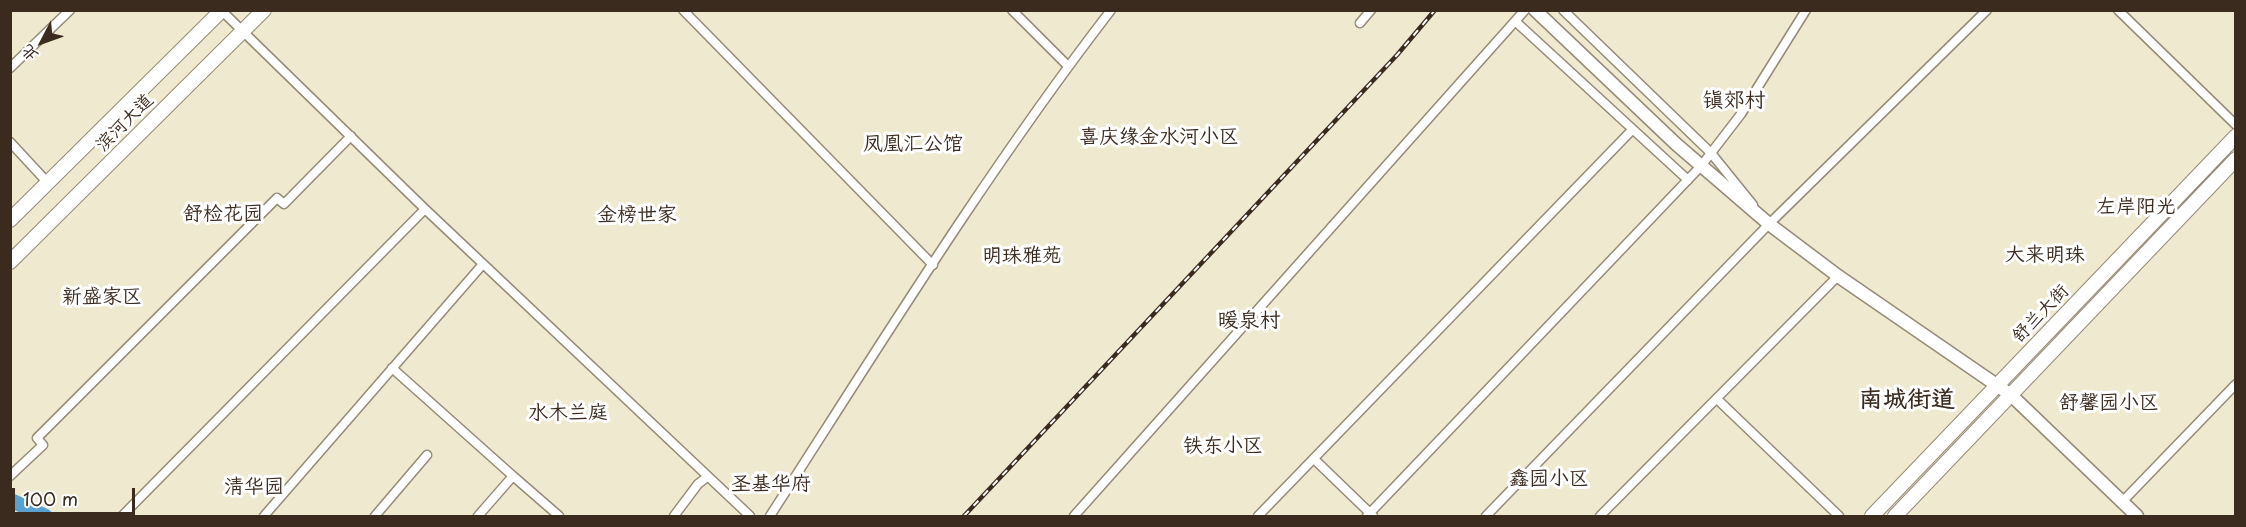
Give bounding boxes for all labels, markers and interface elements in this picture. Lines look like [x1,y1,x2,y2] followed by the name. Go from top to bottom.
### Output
[12,12,72,72] north arrow
[14,40,43,68] text: 北
[1703,88,1765,114] district label: 镇郊村
[92,90,158,156] street label: 滨河大道
[1079,125,1239,149] district label: 喜庆缘金水河小区
[863,132,963,156] district label: 凤凰汇公馆
[2096,195,2176,219] district label: 左岸阳光
[183,202,263,226] district label: 舒检花园
[597,203,677,227] district label: 金榜世家
[2005,243,2085,267] district label: 大来明珠
[982,244,1062,268] district label: 明珠雅苑
[2008,281,2074,347] street label: 舒兰大街
[62,285,142,309] district label: 新盛家区
[1218,308,1280,334] district label: 暖泉村
[1859,386,1955,414] district label: 南城街道
[2059,391,2159,415] district label: 舒馨园小区
[528,401,608,425] district label: 水木兰庭
[1183,434,1263,458] district label: 铁东小区
[1509,467,1589,491] district label: 鑫园小区
[731,472,811,496] district label: 圣基华府
[224,475,284,499] district label: 清华园
[15,476,138,514] scale bar
[23,485,78,512] text: 100 m

